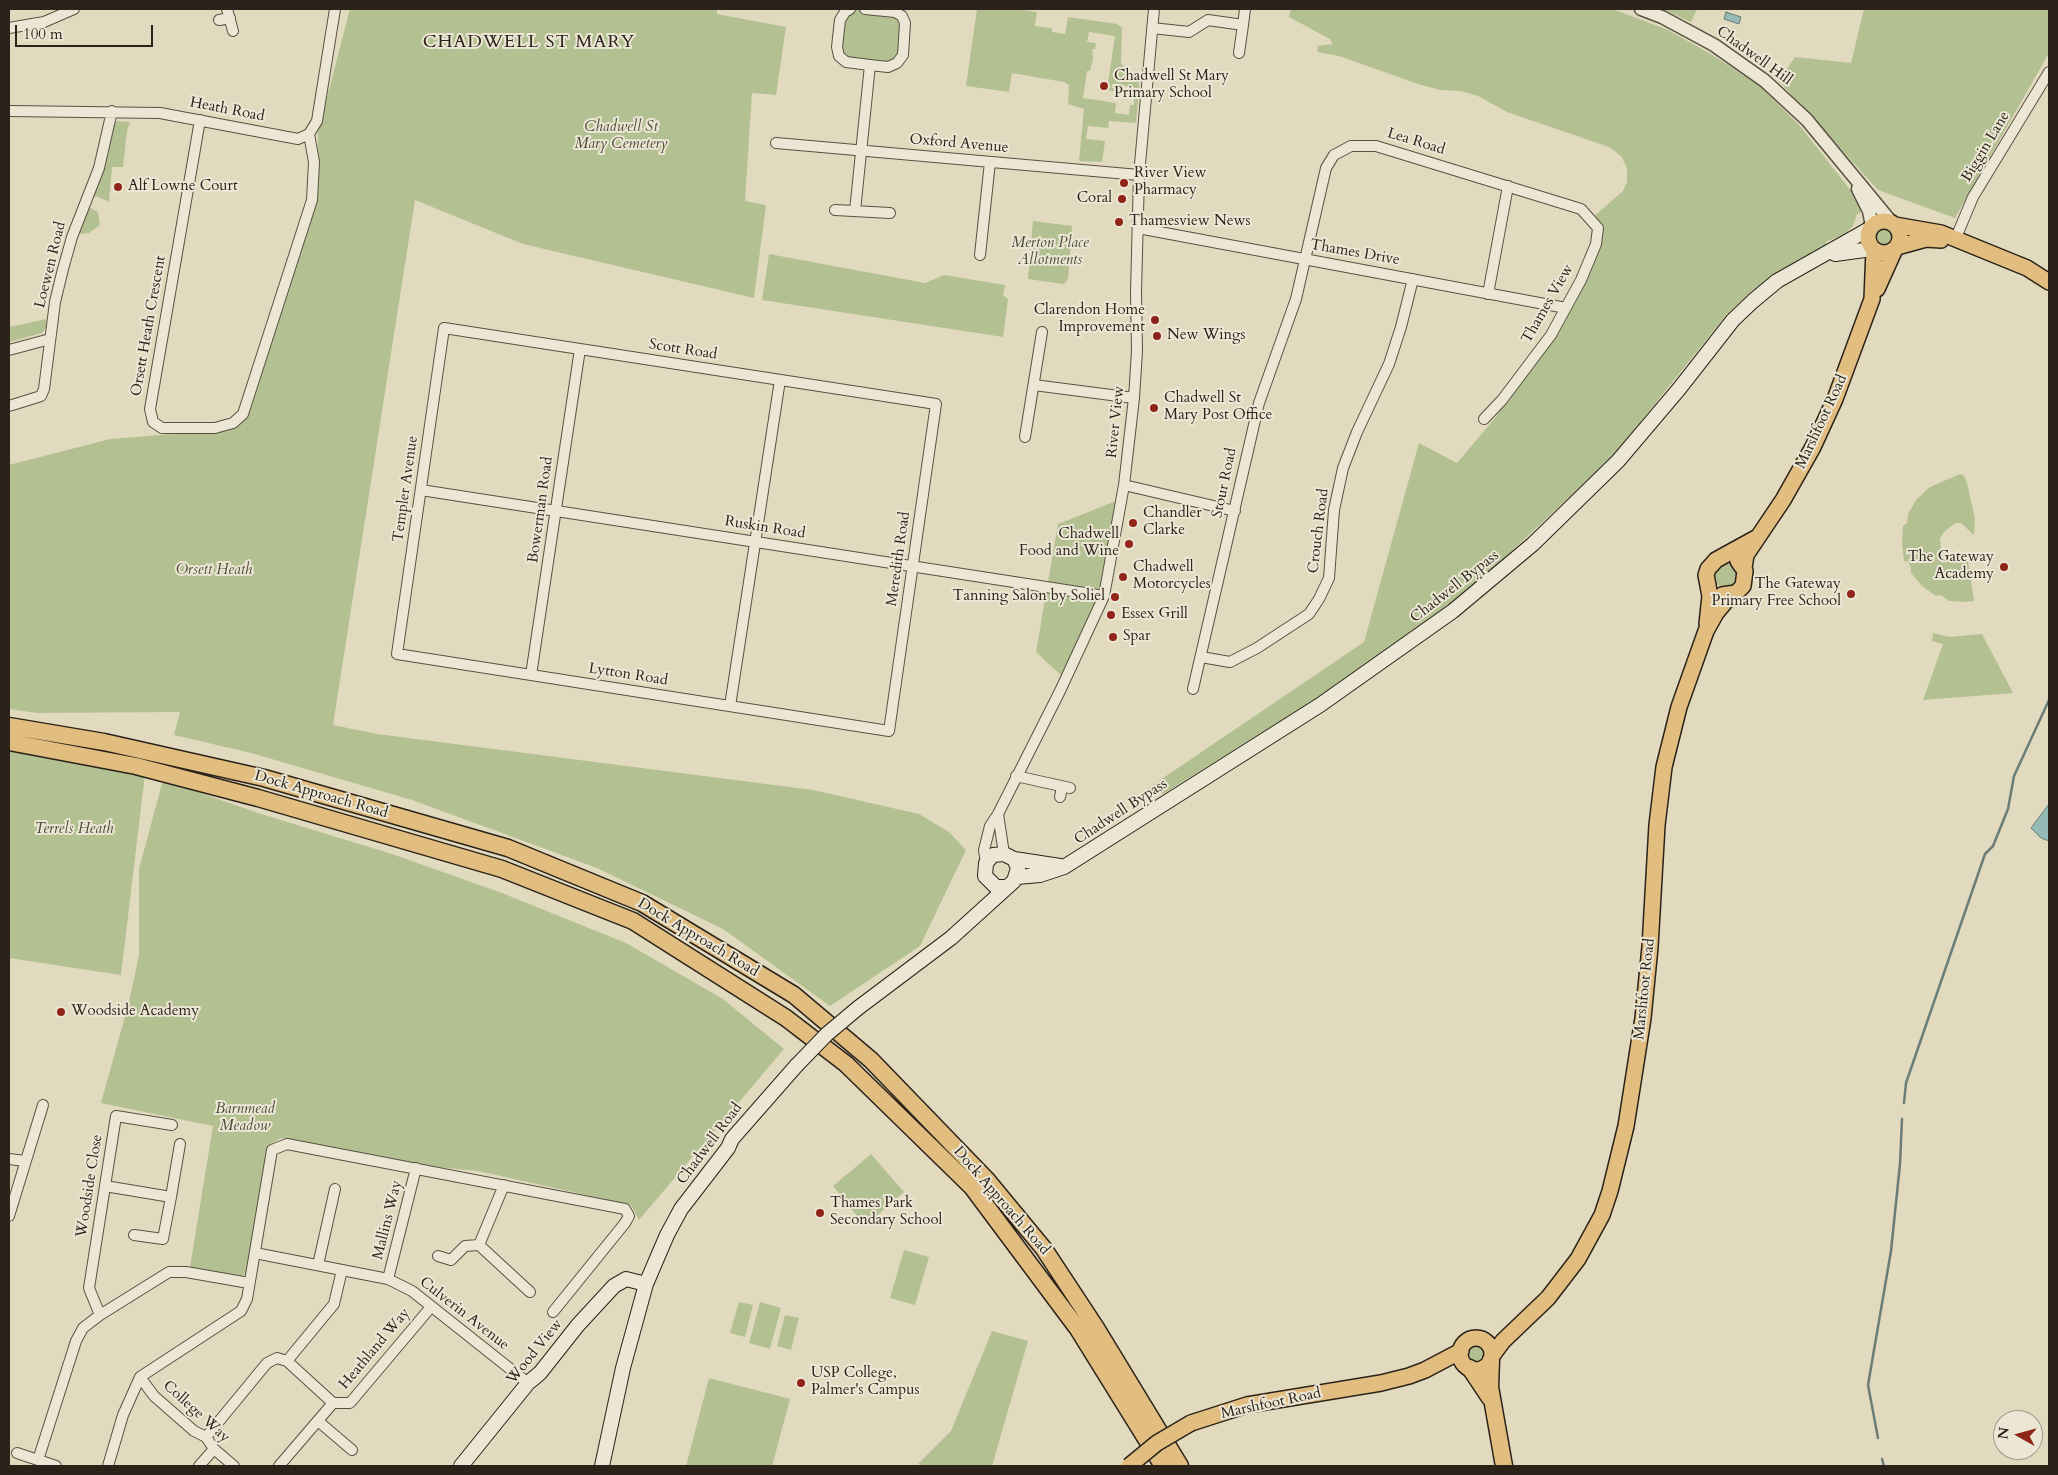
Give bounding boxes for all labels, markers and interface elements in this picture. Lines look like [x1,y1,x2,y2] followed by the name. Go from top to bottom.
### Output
[18,15,155,47] scale bar
[1713,23,1795,89] street label: Chadwell Hill
[23,24,63,44] text: 100 m
[421,32,637,54] district label: CHADWELL ST MARY
[1114,68,1229,103] place label: Chadwell St Mary Primary School
[1098,80,1110,92] marker: Chadwell St Mary Primary School
[188,94,266,126] street label: Heath Road
[1958,109,2014,185] street label: Biggin Lane
[574,119,668,154] park label: Chadwell St Mary Cemetery
[1385,125,1447,159] street label: Lea Road
[909,131,1009,157] street label: Oxford Avenue
[1134,165,1207,200] place label: River View Pharmacy
[1118,177,1130,189] marker: River View Pharmacy
[128,178,238,196] place label: Alf Lowne Court
[112,181,124,193] marker: Alf Lowne Court
[1077,190,1112,208] place label: Coral
[1116,193,1128,205] marker: Coral
[1129,213,1251,231] place label: Thamesview News
[1113,216,1125,228] marker: Thamesview News
[32,220,70,310] street label: Loewen Road
[1011,235,1089,270] park label: Merton Place Allotments
[1309,236,1401,270] street label: Thames Drive
[128,254,170,398] street label: Orsett Heath Crescent
[1518,261,1578,347] street label: Thames View
[1034,302,1145,337] place label: Clarendon Home Improvement
[1149,314,1161,326] marker: Clarendon Home Improvement
[1167,327,1245,345] place label: New Wings
[1151,330,1163,342] marker: New Wings
[648,336,718,364] street label: Scott Road
[1792,372,1852,472] street label: Marshfoot Road
[1103,385,1129,459] street label: River View
[1164,390,1272,425] place label: Chadwell St Mary Post Office
[1148,402,1160,414] marker: Chadwell St Mary Post Office
[390,435,422,543] street label: Templer Avenue
[1209,446,1241,520] street label: Stour Road
[525,456,557,564] street label: Bowerman Road
[1305,488,1333,574] street label: Crouch Road
[1143,505,1202,540] place label: Chandler Clarke
[883,511,915,607] street label: Meredith Road
[723,513,807,543] street label: Ruskin Road
[1127,517,1139,529] marker: Chandler Clarke
[1019,526,1119,561] place label: Chadwell Food and Wine
[1123,538,1135,550] marker: Chadwell Food and Wine
[1407,547,1503,627] street label: Chadwell Bypass
[1908,549,1994,584] place label: The Gateway Academy
[1133,559,1211,594] place label: Chadwell Motorcycles
[1998,561,2010,573] marker: The Gateway Academy
[176,562,252,580] park label: Orsett Heath
[1117,571,1129,583] marker: Chadwell Motorcycles
[1712,576,1841,611] place label: The Gateway Primary Free School
[953,588,1105,606] place label: Tanning Salon by Soliel
[1845,588,1857,600] marker: The Gateway Primary Free School
[1109,591,1121,603] marker: Tanning Salon by Soliel
[1121,606,1188,624] place label: Essex Grill
[1105,609,1117,621] marker: Essex Grill
[1123,628,1150,646] place label: Spar
[1107,631,1119,643] marker: Spar
[587,660,669,690] street label: Lytton Road
[252,767,390,823] street label: Dock Approach Road
[1071,775,1171,849] street label: Chadwell Bypass
[34,821,114,839] park label: Terrels Heath
[634,895,762,981] street label: Dock Approach Road
[1631,937,1659,1041] street label: Marshfoot Road
[71,1003,199,1021] place label: Woodside Academy
[55,1006,67,1018] marker: Woodside Academy
[673,1100,747,1188] street label: Chadwell Road
[215,1101,275,1136] park label: Barnmead Meadow
[73,1133,107,1239] street label: Woodside Close
[949,1143,1053,1259] street label: Dock Approach Road
[369,1179,407,1261] street label: Mallins Way
[830,1195,942,1230] place label: Thames Park Secondary School
[814,1207,826,1219] marker: Thames Park Secondary School
[416,1273,512,1355] street label: Culverin Avenue
[336,1305,414,1393] street label: Heathland Way
[503,1316,567,1388] street label: Wood View
[811,1365,919,1400] place label: USP College, Palmer's Campus
[159,1377,233,1447] street label: College Way
[795,1377,807,1389] marker: USP College, Palmer's Campus
[1219,1385,1323,1423] street label: Marshfoot Road
[1993,1410,2043,1460] north arrow
[1993,1426,2014,1440] text: N

